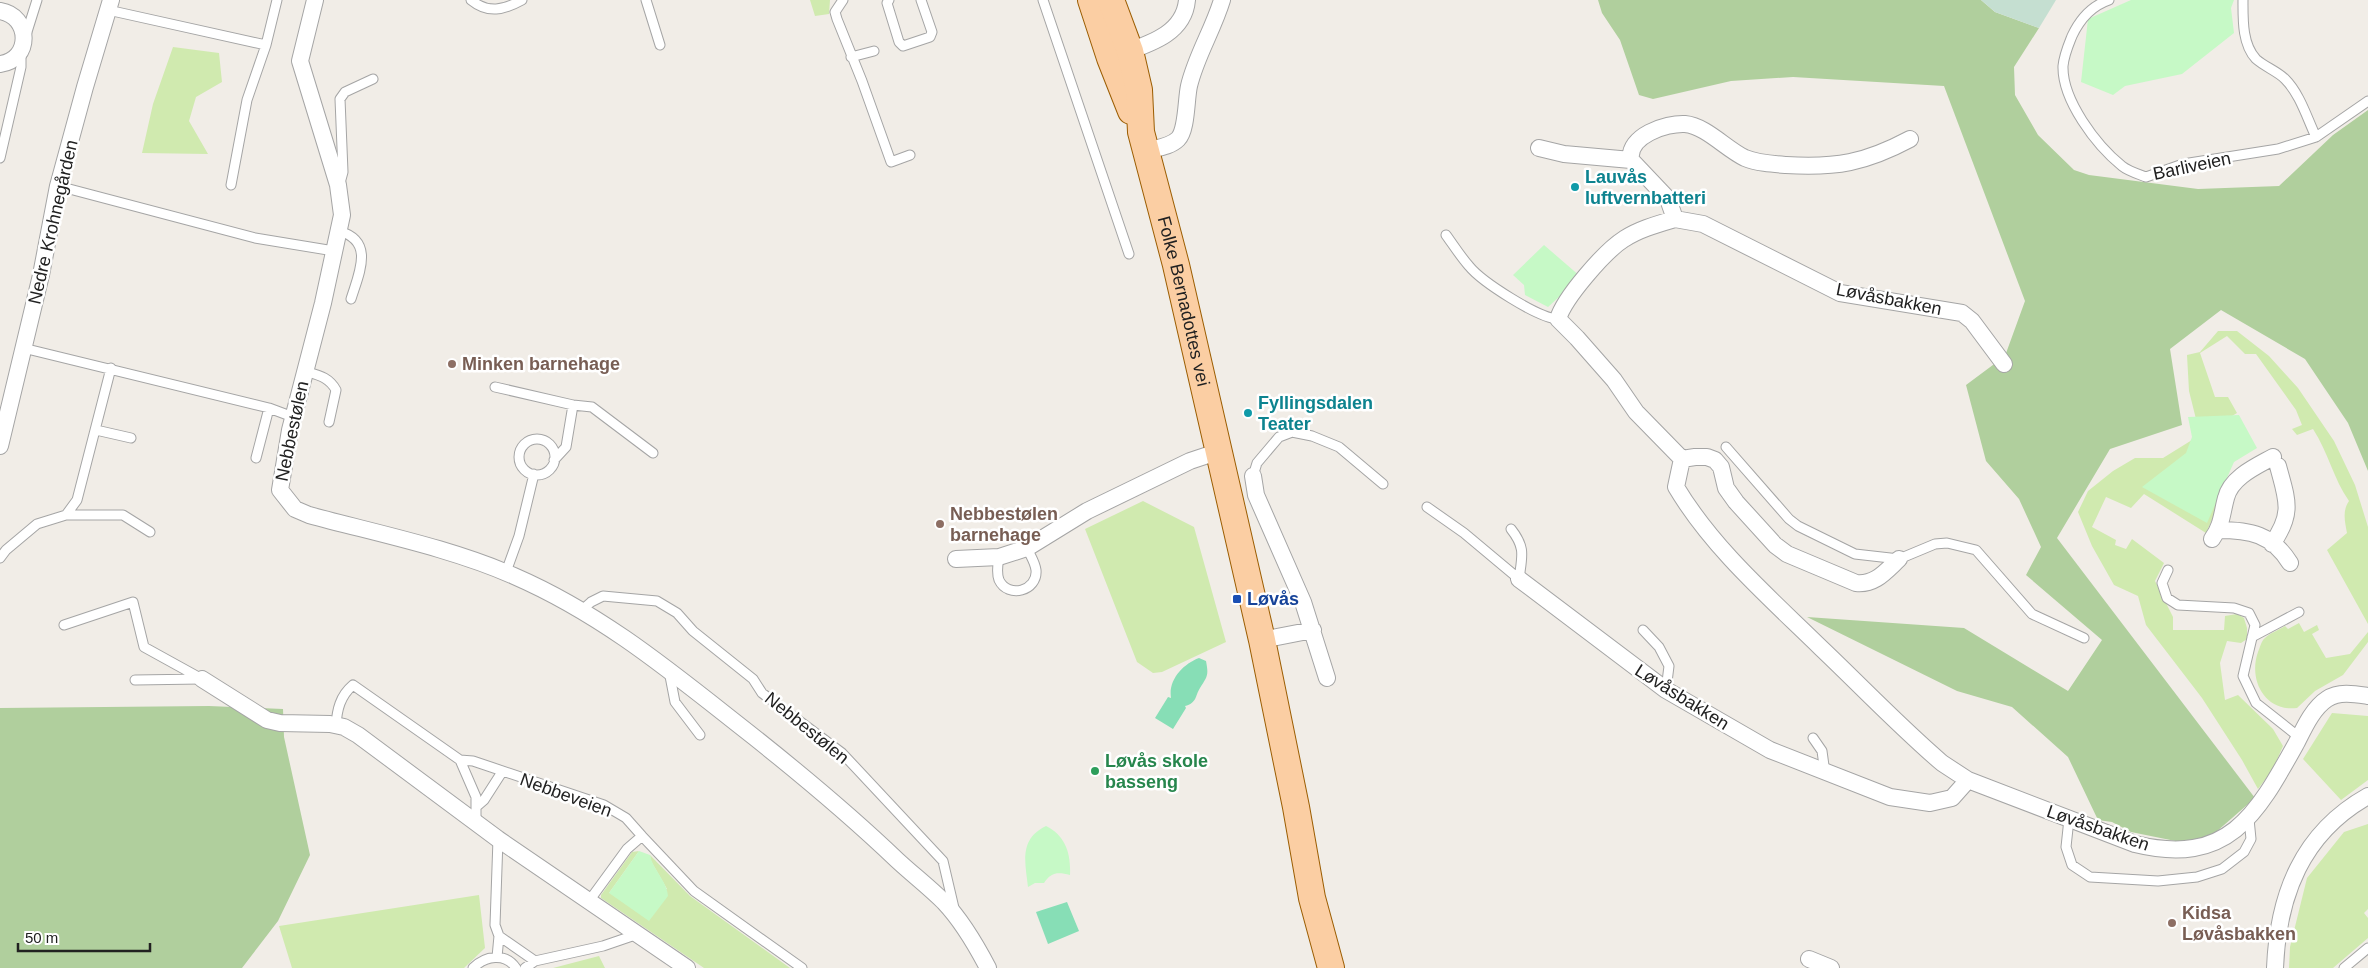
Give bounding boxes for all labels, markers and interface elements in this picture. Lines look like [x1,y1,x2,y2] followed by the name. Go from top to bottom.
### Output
[24,138,82,306] street label: Nedre Krohnegården
[2151,148,2233,184] street label: Barliveien
[1585,167,1706,208] place label: Lauvås luftvernbatteri
[1569,181,1581,193] marker: Lauvås luftvernbatteri
[1154,214,1213,388] street label: Folke Bernadottes vei
[1835,279,1943,319] street label: Løvåsbakken
[462,354,620,374] place label: Minken barnehage
[446,358,458,370] marker: Minken barnehage
[272,379,312,483] street label: Nebbestølen
[1258,393,1373,434] place label: Fyllingsdalen Teater
[1242,407,1254,419] marker: Fyllingsdalen Teater
[950,504,1058,545] place label: Nebbestølen barnehage
[934,518,946,530] marker: Nebbestølen barnehage
[1247,589,1299,609] place label: Løvås
[1231,593,1243,605] marker: Løvås
[1631,660,1733,734] street label: Løvåsbakken
[761,688,853,768] street label: Nebbestølen
[1105,751,1208,792] place label: Løvås skole basseng
[1089,765,1101,777] marker: Løvås skole basseng
[517,769,615,821] street label: Nebbeveien
[2044,801,2152,855] street label: Løvåsbakken
[2182,903,2296,944] place label: Kidsa Løvåsbakken
[2166,917,2178,929] marker: Kidsa Løvåsbakken
[18,920,150,952] scale bar
[25,929,58,946] text: 50 m

